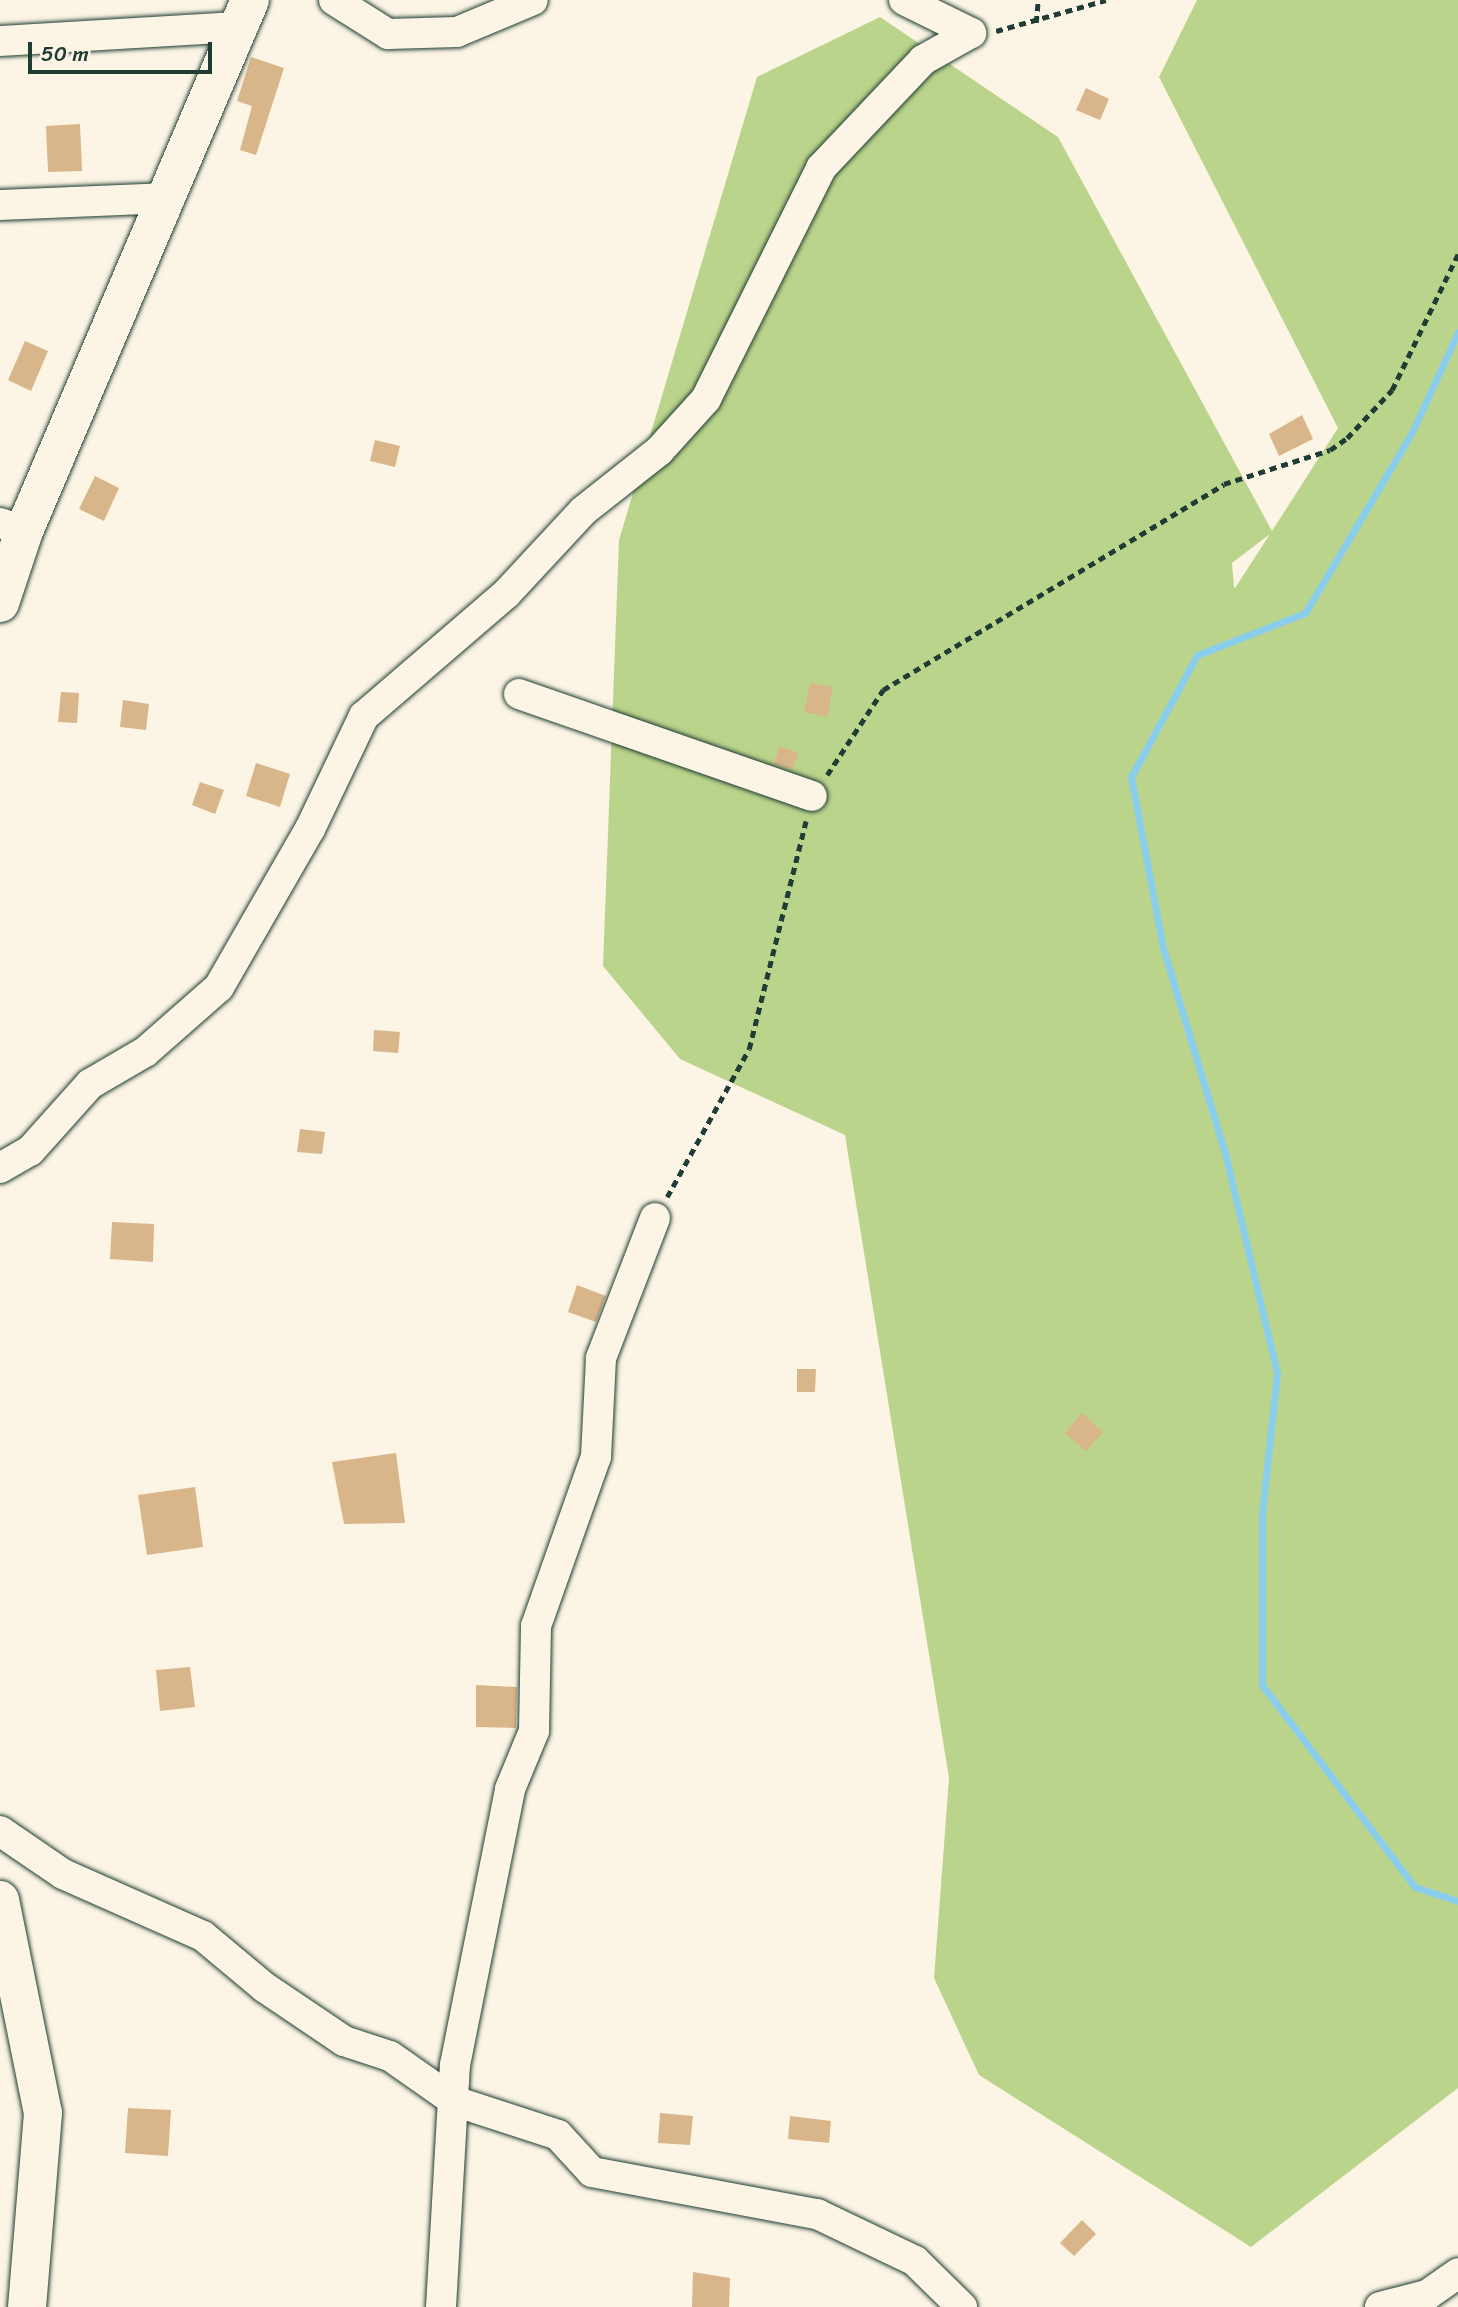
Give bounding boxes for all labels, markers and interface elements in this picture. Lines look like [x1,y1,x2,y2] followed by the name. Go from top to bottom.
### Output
[32,28,215,72] scale bar
[41,35,89,73] text: 50 m

